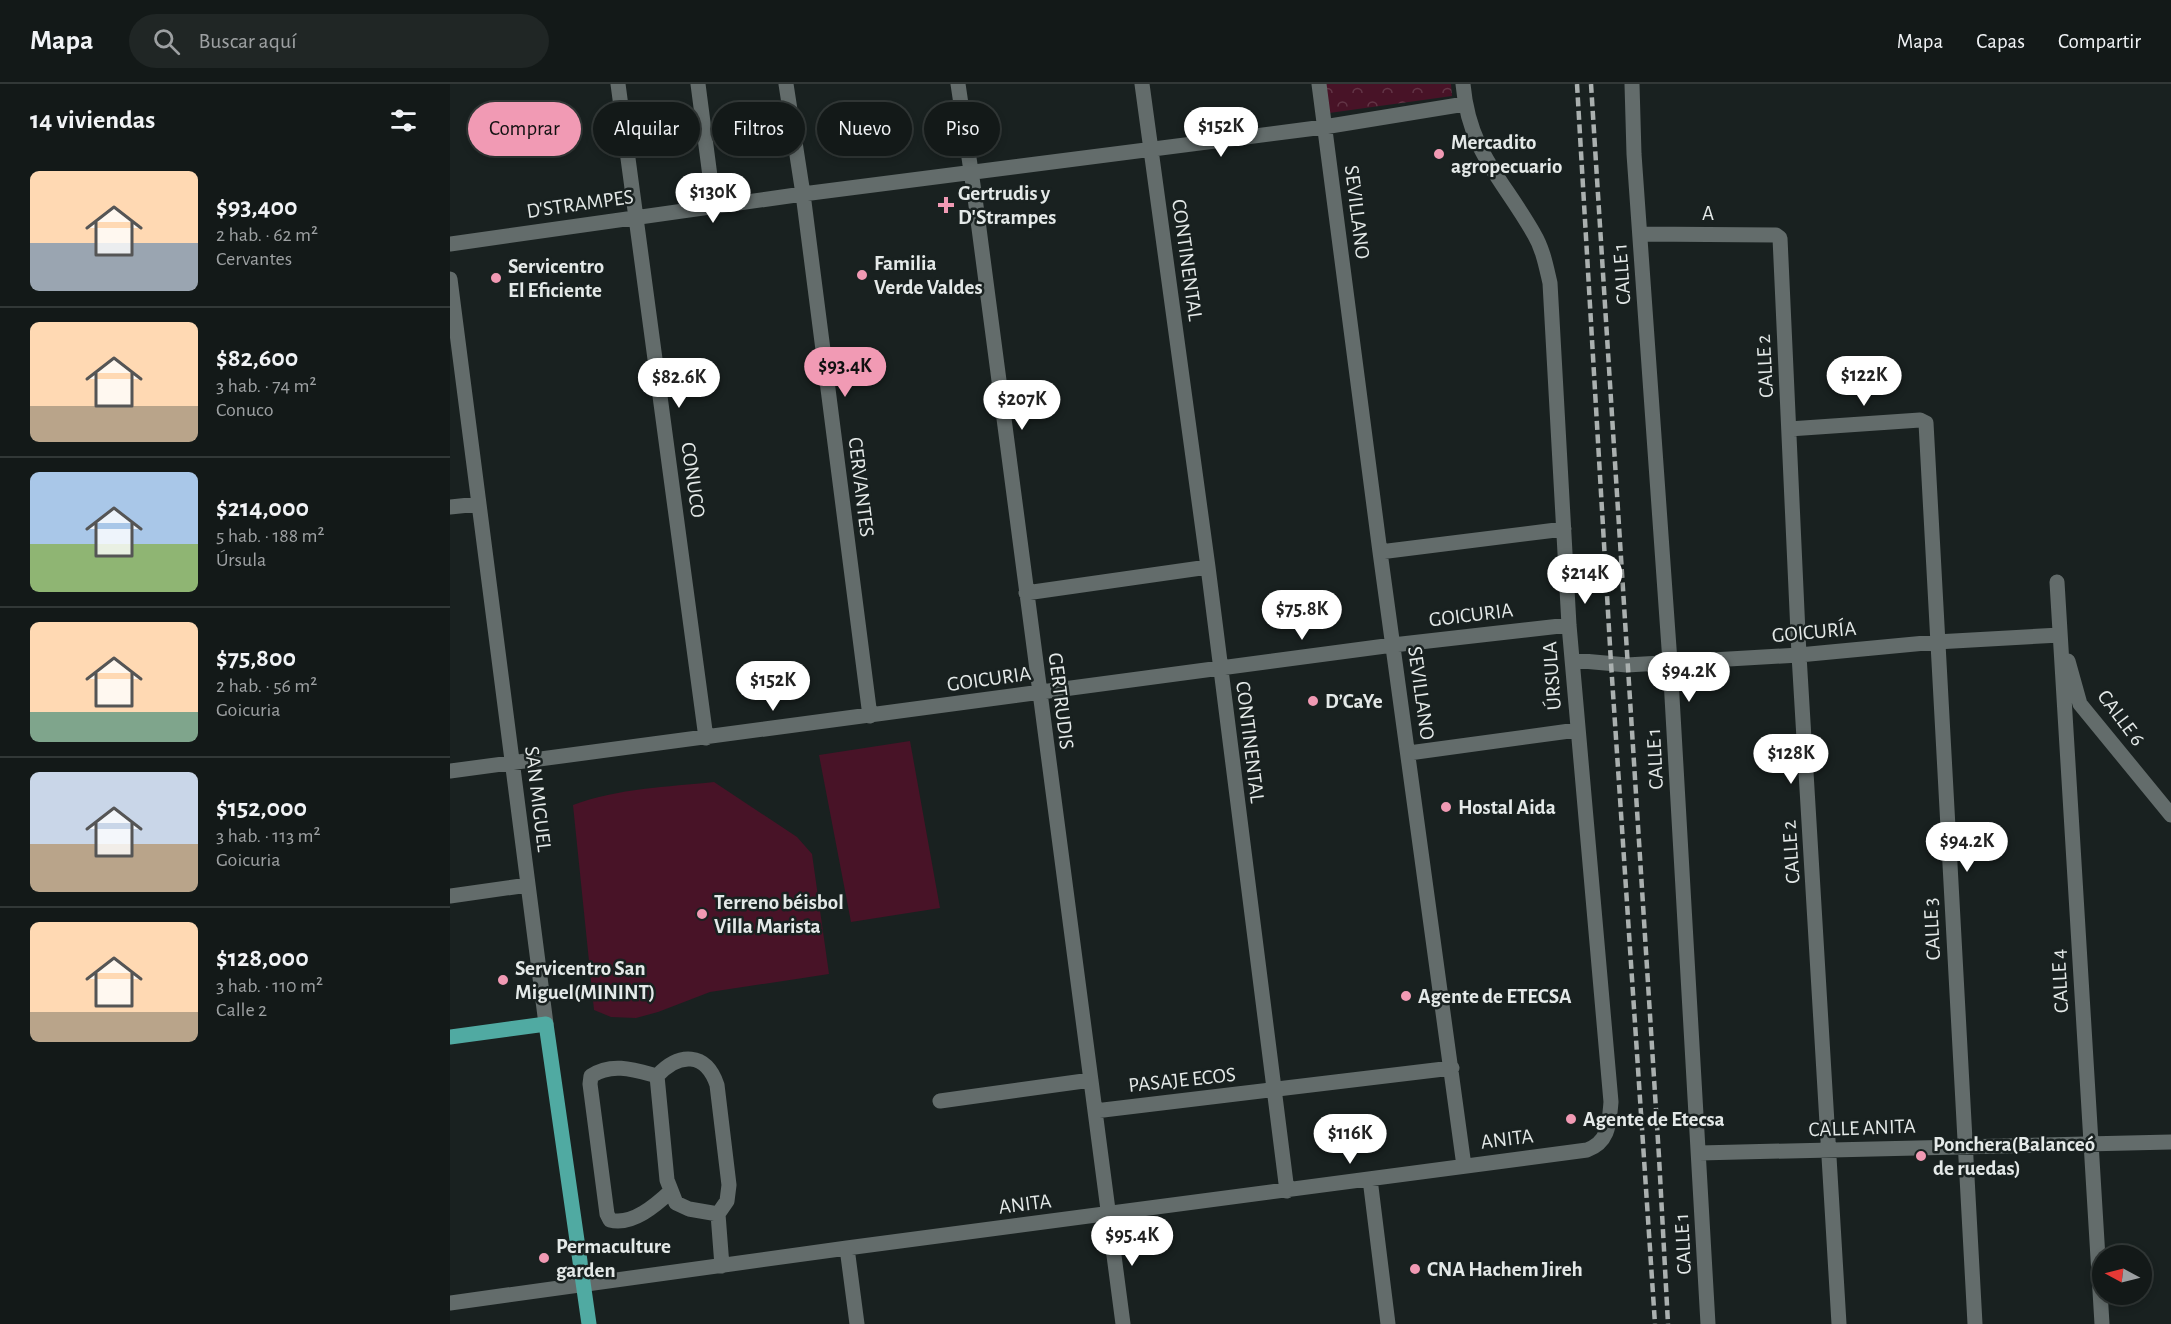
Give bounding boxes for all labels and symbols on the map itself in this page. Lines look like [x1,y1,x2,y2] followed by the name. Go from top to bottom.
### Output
[1179,107,1263,158] pin: $152K
[1451,132,1562,177] place label: Mercadito agropecuario
[1432,147,1446,161] marker: Mercadito agropecuario
[1341,164,1373,260] street label: SEVILLANO
[671,173,755,224] pin: $130K
[958,183,1056,228] place label: Gertrudis y D'Strampes
[525,186,635,222] street label: D'STRAMPES
[939,198,953,212] marker: Gertrudis y D'Strampes
[1168,198,1206,322] street label: CONTINENTAL
[1702,203,1714,224] street label: A
[1609,243,1635,305] street label: CALLE 1
[874,253,982,298] place label: Familia Verde Valdes
[508,256,604,301] place label: Servicentro El Eficiente
[855,268,869,282] marker: Familia Verde Valdes
[489,271,503,285] marker: Servicentro El Eficiente
[1753,334,1777,398] street label: CALLE 2
[796,347,894,398] pin: $93.4K
[1822,356,1906,407] pin: $122K
[630,358,728,409] pin: $82.6K
[980,380,1064,431] pin: $207K
[844,436,878,538] street label: CERVANTES
[677,441,709,519] street label: CONUCO
[1543,554,1627,605] pin: $214K
[1253,590,1351,641] pin: $75.8K
[1428,599,1514,631] street label: GOICURIA
[1771,616,1857,646] street label: GOICURÍA
[1537,641,1565,711] street label: ÚRSULA
[1404,645,1438,741] street label: SEVILLANO
[1045,651,1077,751] street label: GERTRUDIS
[1640,652,1738,703] pin: $94.2K
[731,661,815,712] pin: $152K
[946,663,1032,695] street label: GOICURIA
[1232,680,1268,804] street label: CONTINENTAL
[2093,686,2149,750] street label: CALLE 6
[1325,691,1383,712] place label: D’CaYe
[1306,694,1320,708] marker: D’CaYe
[1643,728,1667,790] street label: CALLE 1
[1749,734,1833,785] pin: $128K
[521,745,555,853] street label: SAN MIGUEL
[1458,797,1556,818] place label: Hostal Aida
[1439,800,1453,814] marker: Hostal Aida
[1778,820,1804,884] street label: CALLE 2
[1918,822,2016,873] pin: $94.2K
[714,892,844,937] place label: Terreno béisbol Villa Marista
[1920,897,1944,961] street label: CALLE 3
[695,907,709,921] marker: Terreno béisbol Villa Marista
[2048,948,2072,1014] street label: CALLE 4
[515,958,655,1003] place label: Servicentro San Miguel(MININT)
[496,973,510,987] marker: Servicentro San Miguel(MININT)
[1418,986,1572,1007] place label: Agente de ETECSA
[1399,989,1413,1003] marker: Agente de ETECSA
[1127,1064,1237,1096] street label: PASAJE ECOS
[1583,1109,1725,1130] place label: Agente de Etecsa
[1564,1112,1578,1126] marker: Agente de Etecsa
[1308,1114,1392,1165] pin: $116K
[1808,1116,1916,1140] street label: CALLE ANITA
[1479,1125,1535,1153] street label: ANITA
[1933,1134,2095,1179] place label: Ponchera(Balanceó de ruedas)
[1914,1149,1928,1163] marker: Ponchera(Balanceó de ruedas)
[997,1190,1053,1218] street label: ANITA
[1671,1213,1695,1275] street label: CALLE 1
[1083,1216,1181,1267] pin: $95.4K
[556,1236,671,1281] place label: Permaculture garden
[2092,1245,2152,1305] north arrow
[537,1251,551,1265] marker: Permaculture garden
[1427,1259,1583,1280] place label: CNA Hachem Jireh
[1408,1262,1422,1276] marker: CNA Hachem Jireh

